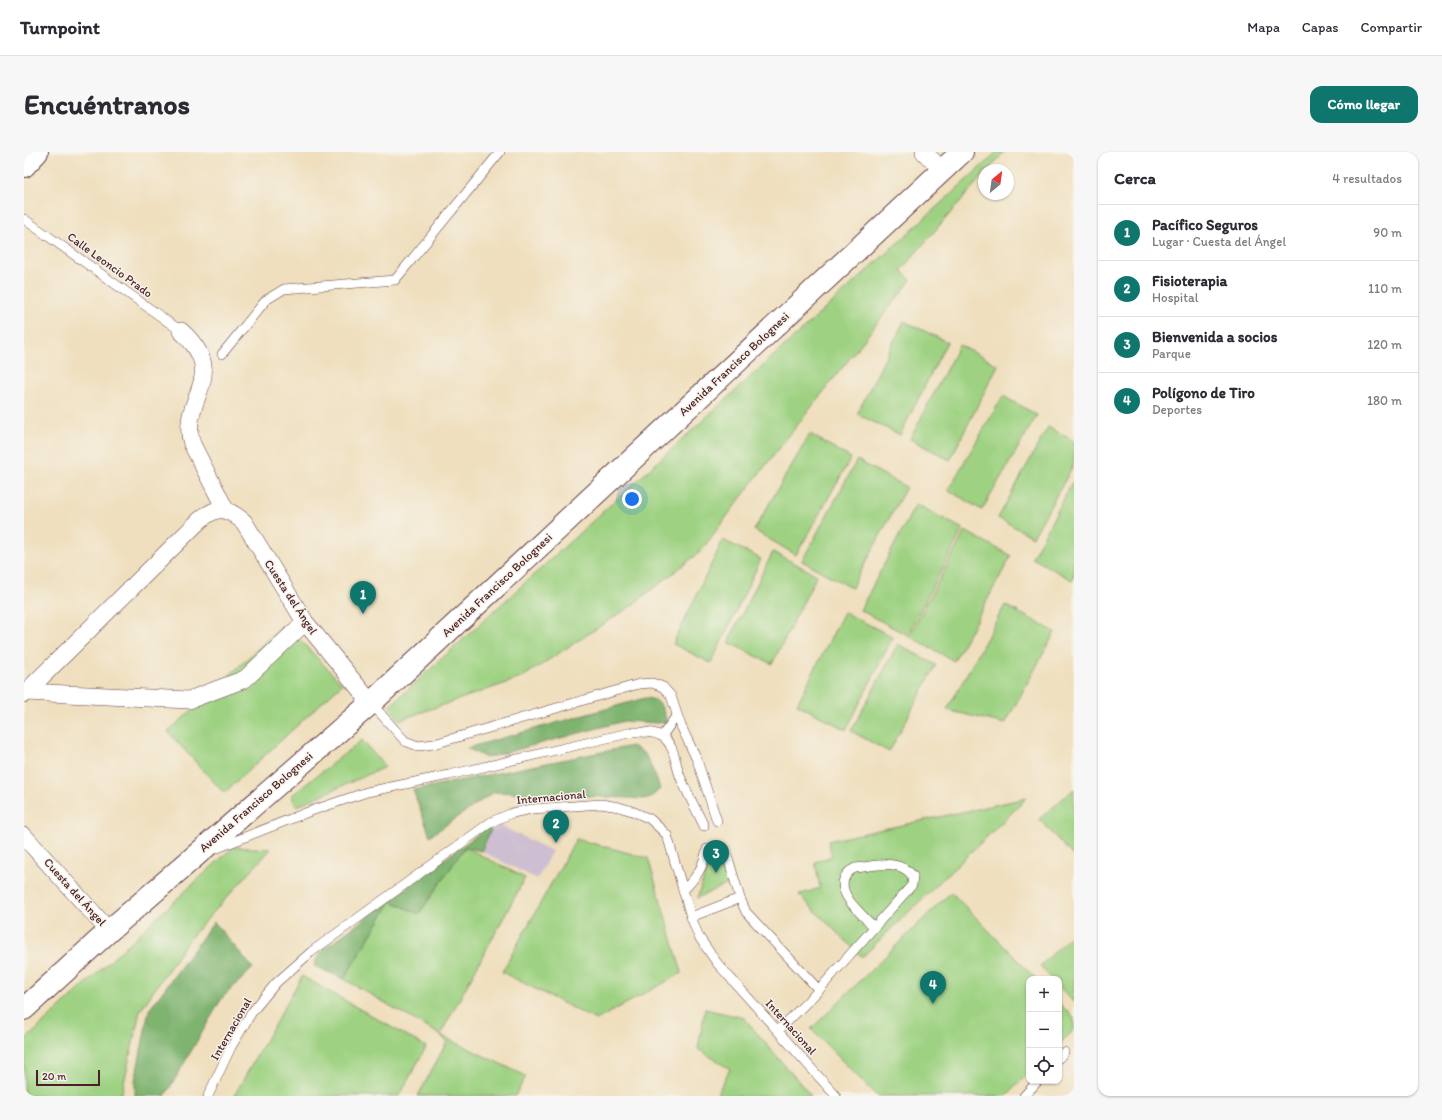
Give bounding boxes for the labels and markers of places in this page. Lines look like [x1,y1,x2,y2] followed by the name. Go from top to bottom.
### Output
[350,581,376,614] pin: 1
[543,810,569,843] pin: 2
[703,840,729,873] pin: 3
[920,971,946,1004] pin: 4

